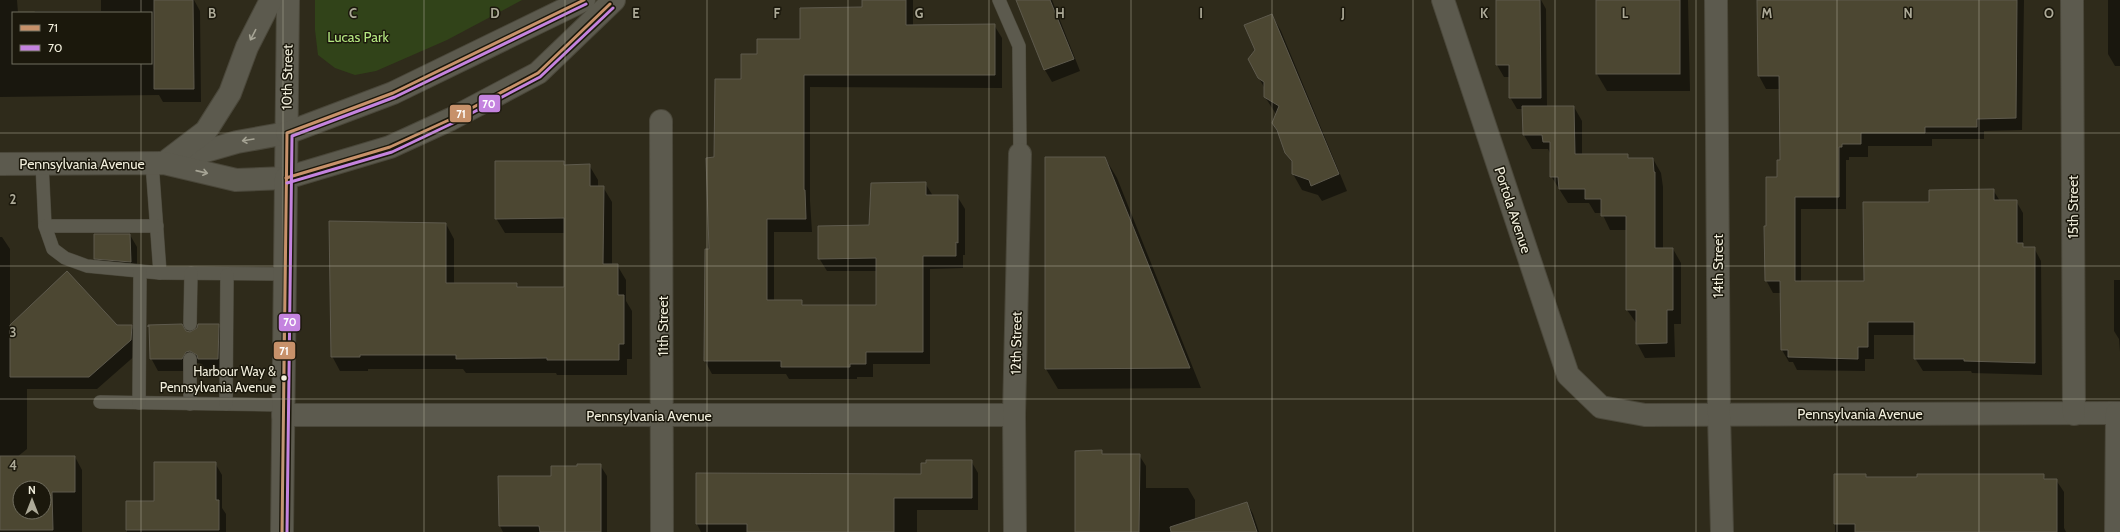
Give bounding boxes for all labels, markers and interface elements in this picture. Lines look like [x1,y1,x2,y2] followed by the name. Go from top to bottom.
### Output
[208,5,216,21] text: B
[349,5,357,21] text: C
[490,5,500,21] text: D
[632,5,640,21] text: E
[774,5,781,21] text: F
[915,5,924,21] text: G
[1055,5,1065,21] text: H
[1199,5,1203,21] text: I
[1340,5,1345,21] text: J
[1480,5,1489,21] text: K
[1622,5,1629,21] text: L
[1762,5,1773,21] text: M
[1903,5,1913,21] text: N
[2044,5,2054,21] text: O
[12,12,152,64] legend
[48,20,58,35] text: 71
[327,28,389,46] park label: Lucas Park
[249,29,256,41] one-way arrow
[48,40,62,55] text: 70
[277,44,297,110] street label: 10th Street
[478,94,501,113] line badge: 70
[482,97,496,111] text: 70
[449,104,472,123] line badge: 71
[456,107,466,121] text: 71
[242,136,255,144] one-way arrow
[19,155,145,173] street label: Pennsylvania Avenue
[1491,164,1535,256] street label: Portola Avenue
[195,168,208,176] one-way arrow
[2064,175,2082,239] street label: 15th Street
[10,191,17,207] text: 2
[1709,234,1727,298] street label: 14th Street
[654,295,672,356] street label: 11th Street
[1006,311,1026,375] street label: 12th Street
[278,313,301,332] line badge: 70
[283,315,297,329] text: 70
[9,324,17,340] text: 3
[273,341,296,360] line badge: 71
[279,344,289,358] text: 71
[160,363,276,395] place label: Harbour Way & Pennsylvania Avenue
[279,373,289,383] marker: Harbour Way & Pennsylvania Avenue
[1797,405,1923,423] street label: Pennsylvania Avenue
[586,407,712,425] street label: Pennsylvania Avenue
[9,457,17,473] text: 4
[12,480,52,520] north arrow
[28,483,36,497] text: N

